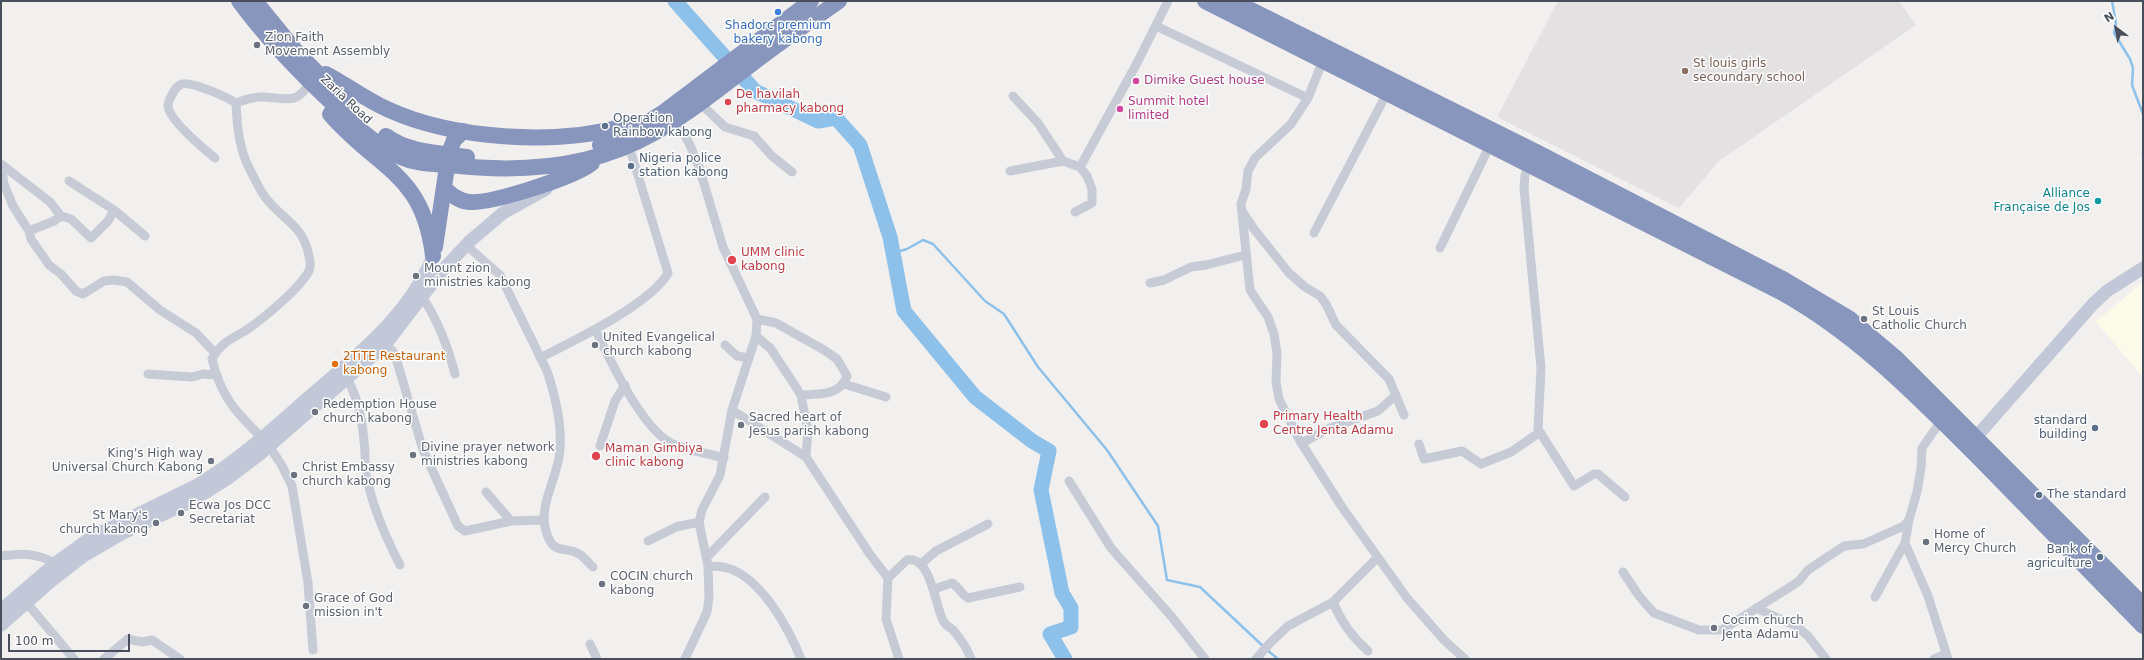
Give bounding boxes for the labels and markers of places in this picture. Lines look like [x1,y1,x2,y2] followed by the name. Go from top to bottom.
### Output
[773,7,783,17] marker: Shadorc premium bakery kabong
[725,19,831,47] place label: Shadorc premium bakery kabong
[265,31,390,59] place label: Zion Faith Movement Assembly
[252,40,262,50] marker: Zion Faith Movement Assembly
[1693,57,1805,85] place label: St louis girls secoundary school
[1680,66,1690,76] marker: St louis girls secoundary school
[1144,74,1265,88] place label: Dimike Guest house
[1131,76,1141,86] marker: Dimike Guest house
[736,88,844,116] place label: De havilah pharmacy kabong
[1128,95,1209,123] place label: Summit hotel limited
[723,97,733,107] marker: De havilah pharmacy kabong
[1115,104,1125,114] marker: Summit hotel limited
[613,112,712,140] place label: Operation Rainbow kabong
[600,121,610,131] marker: Operation Rainbow kabong
[639,152,728,180] place label: Nigeria police station kabong
[626,161,636,171] marker: Nigeria police station kabong
[1993,187,2090,215] place label: Alliance Française de Jos
[2093,196,2103,206] marker: Alliance Française de Jos
[741,246,805,274] place label: UMM clinic kabong
[726,254,738,266] marker: UMM clinic kabong
[424,262,531,290] place label: Mount zion ministries kabong
[411,271,421,281] marker: Mount zion ministries kabong
[1872,305,1967,333] place label: St Louis Catholic Church
[1859,314,1869,324] marker: St Louis Catholic Church
[603,331,715,359] place label: United Evangelical church kabong
[590,340,600,350] marker: United Evangelical church kabong
[343,350,445,378] place label: 2TiTE Restaurant kabong
[330,359,340,369] marker: 2TiTE Restaurant kabong
[323,398,437,426] place label: Redemption House church kabong
[310,407,320,417] marker: Redemption House church kabong
[1273,410,1394,438] place label: Primary Health Centre Jenta Adamu
[749,411,869,439] place label: Sacred heart of Jesus parish kabong
[2034,414,2087,442] place label: standard building
[1258,418,1270,430] marker: Primary Health Centre Jenta Adamu
[736,420,746,430] marker: Sacred heart of Jesus parish kabong
[2090,423,2100,433] marker: standard building
[421,441,555,469] place label: Divine prayer network ministries kabong
[605,442,703,470] place label: Maman Gimbiya clinic kabong
[52,447,203,475] place label: King's High way Universal Church Kabong
[408,450,418,460] marker: Divine prayer network ministries kabong
[590,450,602,462] marker: Maman Gimbiya clinic kabong
[206,456,216,466] marker: King's High way Universal Church Kabong
[302,461,395,489] place label: Christ Embassy church kabong
[289,470,299,480] marker: Christ Embassy church kabong
[2047,488,2126,502] place label: The standard
[2034,490,2044,500] marker: The standard
[189,499,271,527] place label: Ecwa Jos DCC Secretariat
[176,508,186,518] marker: Ecwa Jos DCC Secretariat
[59,509,148,537] place label: St Mary's church kabong
[151,518,161,528] marker: St Mary's church kabong
[1934,528,2016,556] place label: Home of Mercy Church
[1921,537,1931,547] marker: Home of Mercy Church
[2027,543,2092,571] place label: Bank of agriculture
[2095,552,2105,562] marker: Bank of agriculture
[610,570,693,598] place label: COCIN church kabong
[597,579,607,589] marker: COCIN church kabong
[314,592,393,620] place label: Grace of God mission in't
[301,601,311,611] marker: Grace of God mission in't
[1722,614,1804,642] place label: Cocim church Jenta Adamu
[1709,623,1719,633] marker: Cocim church Jenta Adamu

